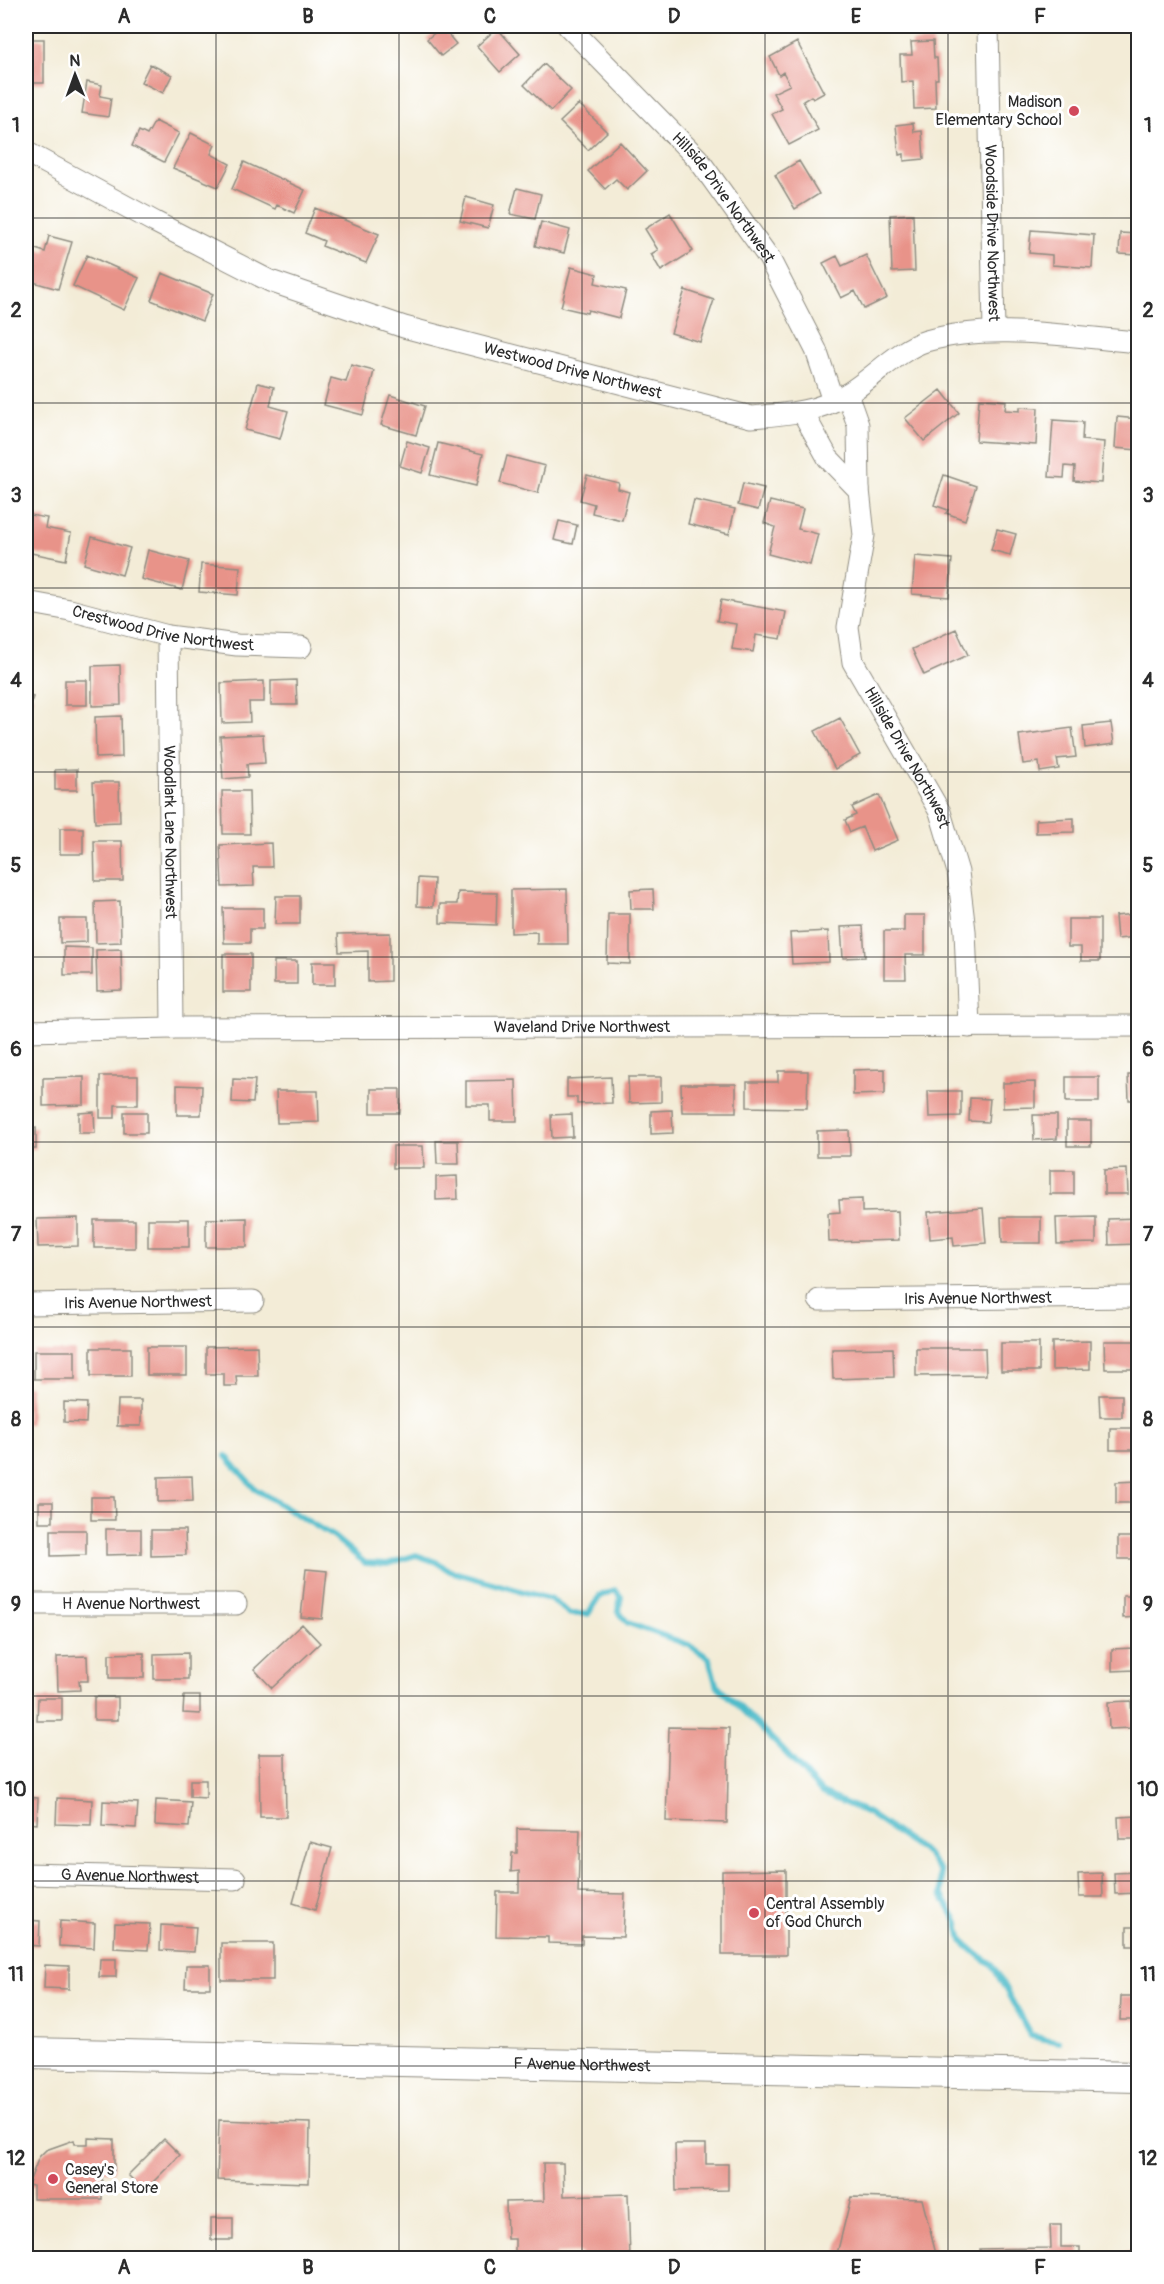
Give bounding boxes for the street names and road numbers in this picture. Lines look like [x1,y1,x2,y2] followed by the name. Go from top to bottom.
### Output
[667,128,780,266] street label: Hillside Drive Northwest
[980,144,1004,322] street label: Woodside Drive Northwest
[481,338,665,404] street label: Westwood Drive Northwest
[70,601,255,656] street label: Crestwood Drive Northwest
[860,683,954,831] street label: Hillside Drive Northwest
[159,745,181,920] street label: Woodlark Lane Northwest
[494,1017,671,1037] street label: Waveland Drive Northwest
[904,1288,1053,1309] street label: Iris Avenue Northwest
[64,1292,213,1313] street label: Iris Avenue Northwest
[62,1594,200,1614] street label: H Avenue Northwest
[61,1865,200,1888] street label: G Avenue Northwest
[513,2054,651,2076] street label: F Avenue Northwest

